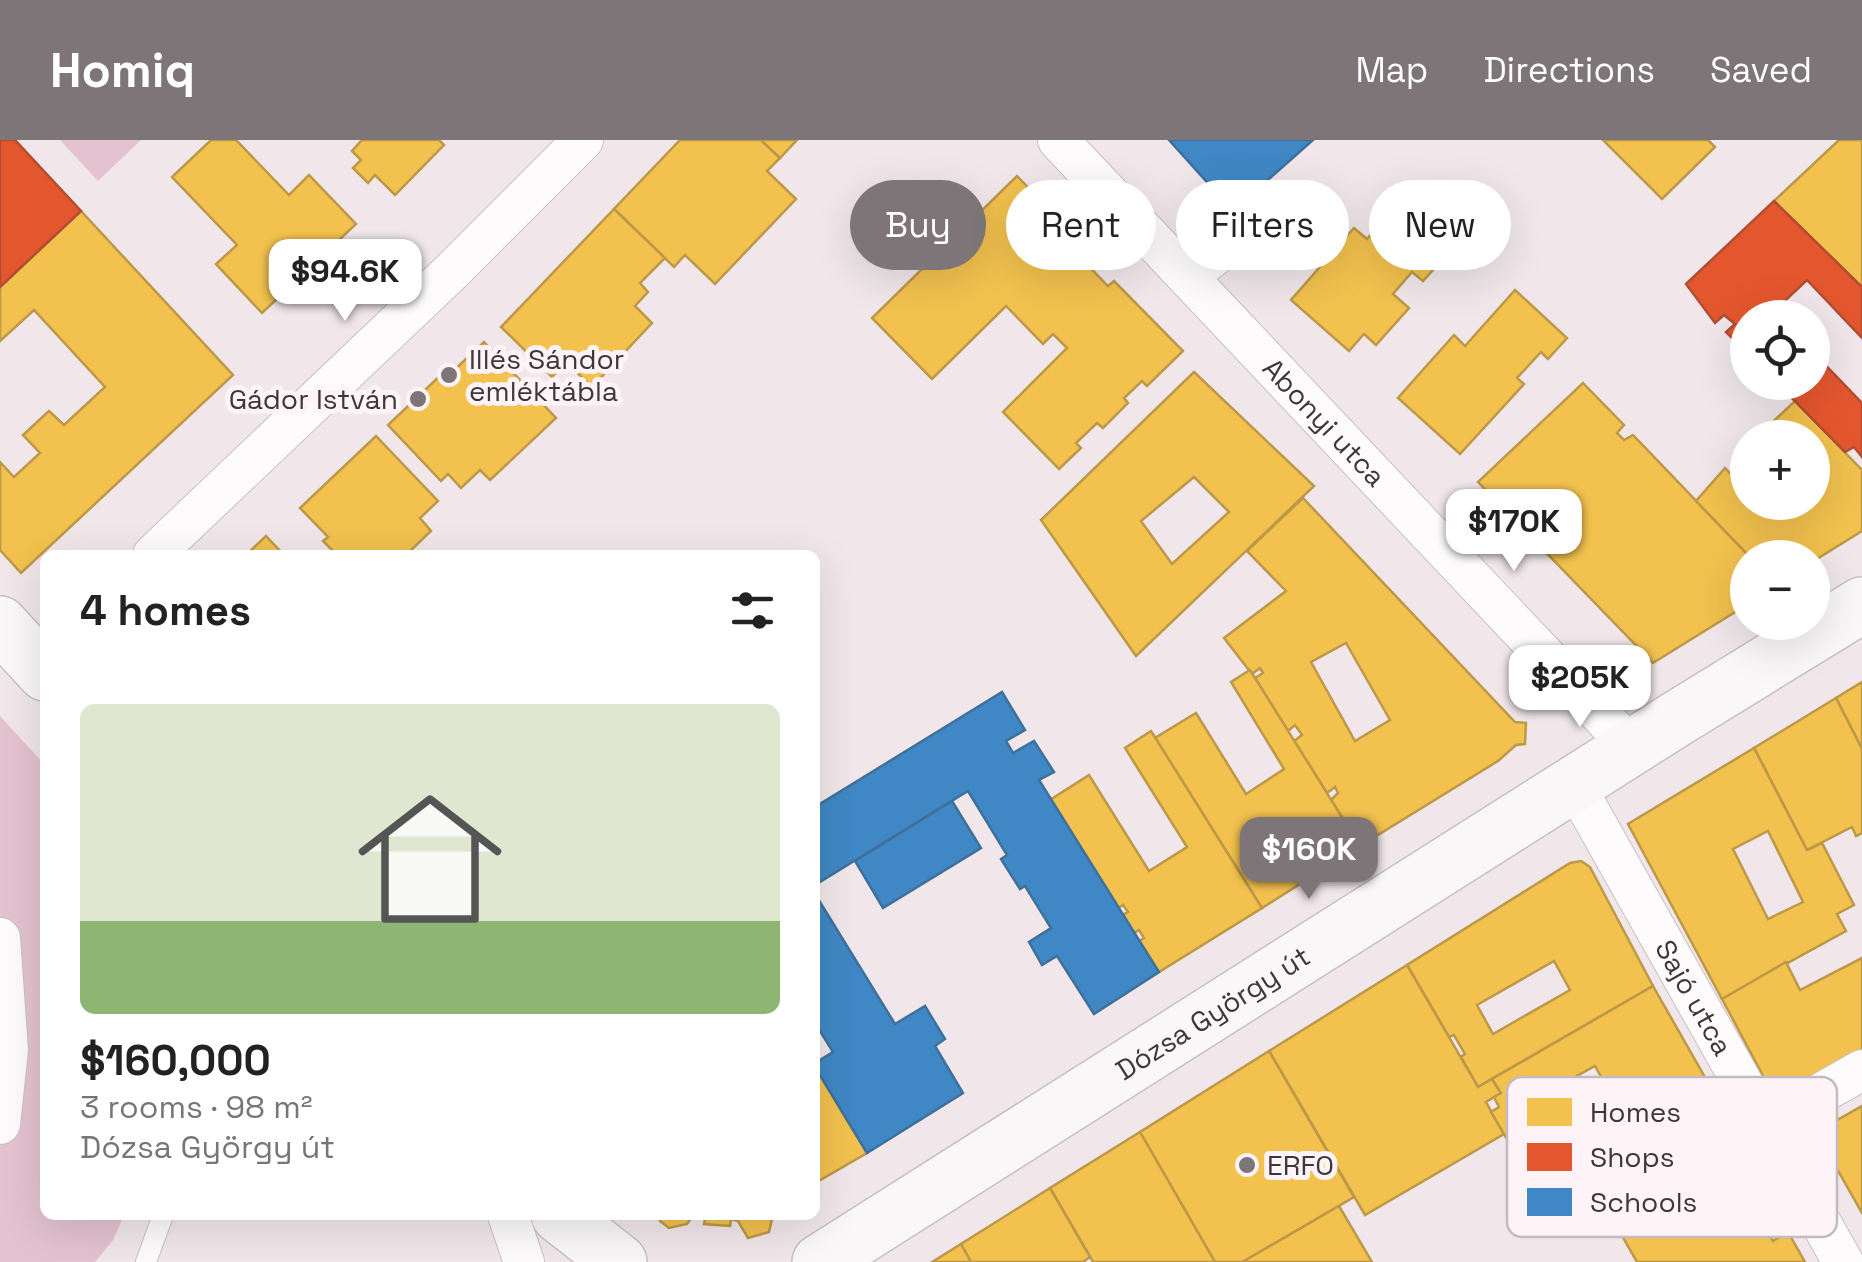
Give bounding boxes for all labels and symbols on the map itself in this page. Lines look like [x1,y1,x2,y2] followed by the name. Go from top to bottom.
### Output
[264,239,426,324] pin: $94.6K
[469,341,624,409] place label: Illés Sándor emléktábla
[1255,350,1394,494] street label: Abonyi utca
[438,364,460,386] marker: Illés Sándor emléktábla
[229,381,398,417] place label: Gádor István
[407,388,429,410] marker: Gádor István
[1444,489,1584,574] pin: $170K
[1510,645,1650,730] pin: $205K
[1239,817,1379,902] pin: $160K
[1647,933,1741,1062] street label: Sajó utca
[1109,938,1317,1088] street label: Dózsa György út
[1507,1077,1837,1237] legend
[1590,1094,1681,1130] text: Homes
[1590,1139,1674,1175] text: Shops
[1267,1147,1334,1183] place label: ERFO
[1236,1154,1258,1176] marker: ERFO
[1590,1184,1697,1220] text: Schools

